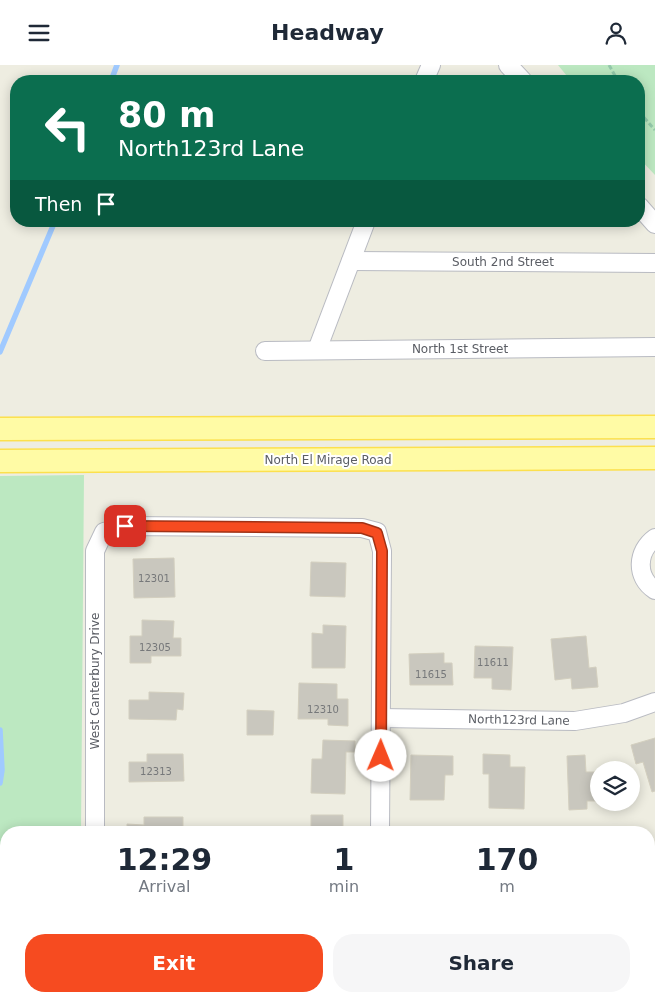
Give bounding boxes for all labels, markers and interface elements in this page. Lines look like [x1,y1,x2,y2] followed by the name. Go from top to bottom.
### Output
[25,19,53,47] icon: menu
[602,19,630,47] icon: person
[271,20,384,45] text: Headway
[35,95,100,160] icon: left
[118,95,215,135] text: 80 m
[118,136,304,161] text: North123rd Lane
[92,190,120,218] icon: arrive
[35,193,82,215] text: Then
[452,255,554,269] street label: South 2nd Street
[412,342,508,356] street label: North 1st Street
[264,453,392,467] street label: North El Mirage Road
[104,505,146,547] pin
[111,512,139,540] icon: arrive
[138,573,170,584] house number: 12301
[88,613,102,749] street label: West Canterbury Drive
[139,642,171,653] house number: 12305
[477,657,509,668] house number: 11611
[415,669,447,680] house number: 11615
[307,704,339,715] house number: 12310
[468,712,570,728] street label: North123rd Lane
[354,729,406,781] position arrow
[590,761,640,811] map controls
[590,761,640,811] button: layers
[140,766,172,777] house number: 12313
[117,842,212,877] text: 12:29
[333,842,354,877] text: 1
[476,842,538,877] text: 170
[138,877,190,896] text: Arrival
[329,877,359,896] text: min
[499,877,515,896] text: m
[25,934,323,992] button: Exit
[333,934,630,992] button: Share

